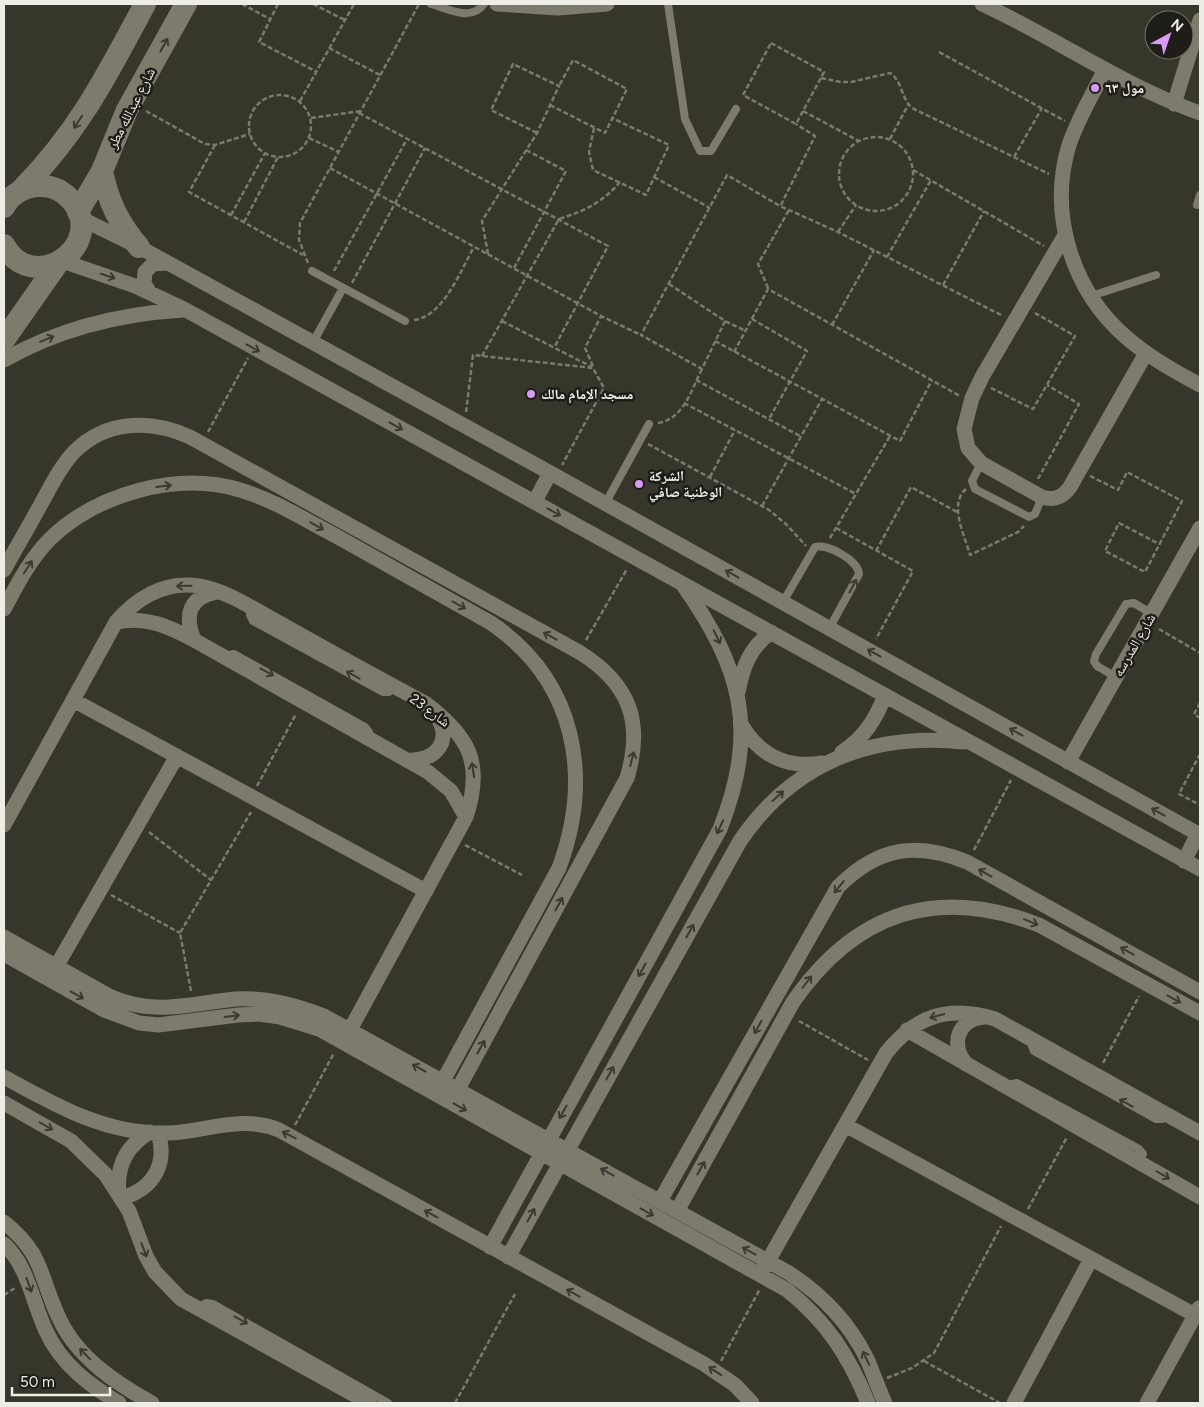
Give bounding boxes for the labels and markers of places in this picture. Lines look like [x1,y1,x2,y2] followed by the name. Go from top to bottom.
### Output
[1105,80,1144,97] place label: مول ٦٣
[1089,82,1101,94] marker: مول ٦٣
[541,386,633,404] place label: مسجد الإمام مالك
[525,388,537,400] marker: مسجد الإمام مالك
[649,468,722,503] place label: الشركة الوطنية صافي
[633,478,645,490] marker: الشركة الوطنية صافي

